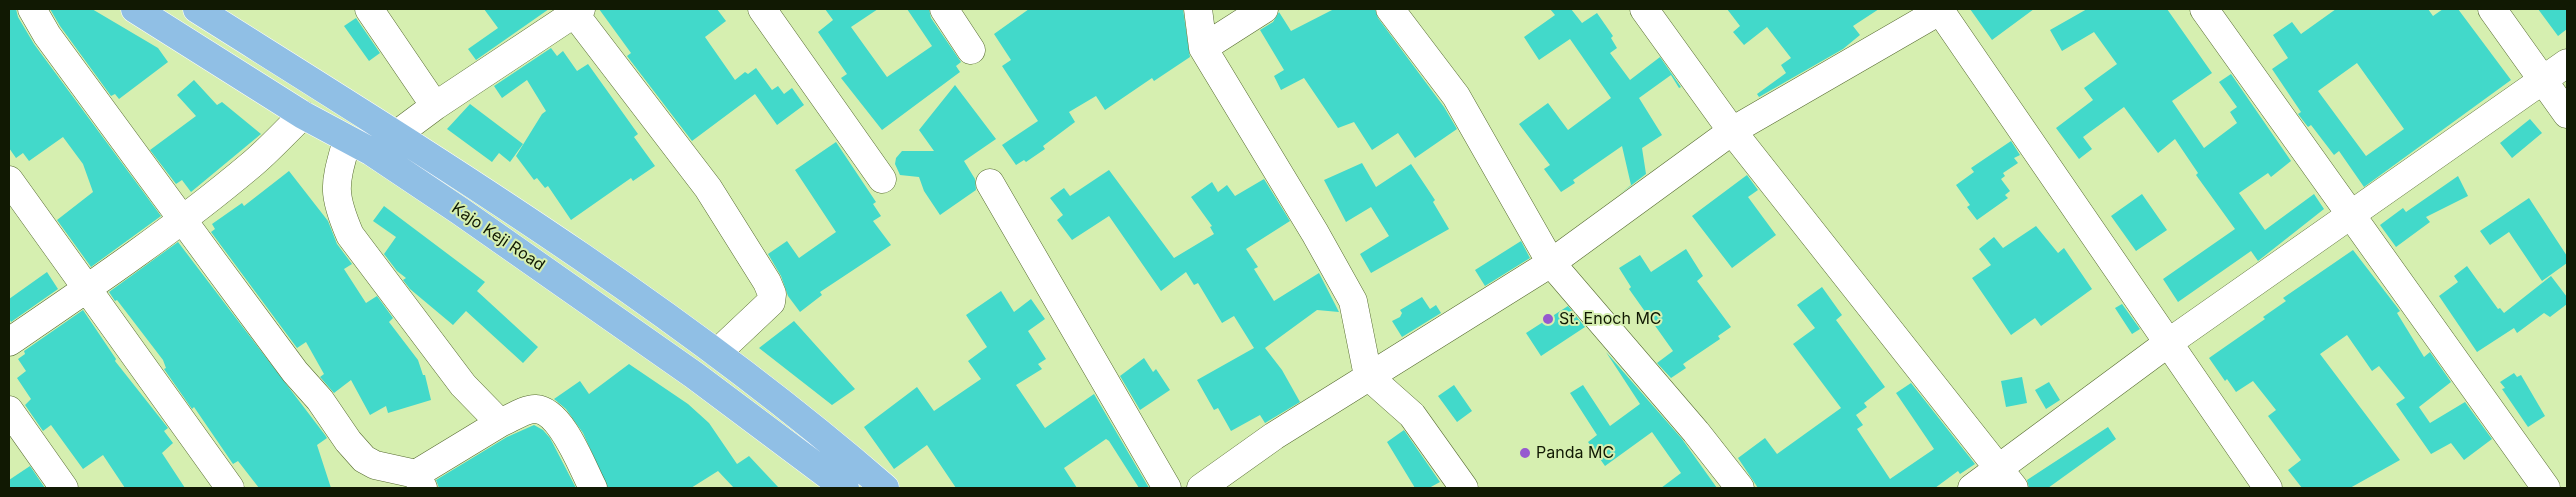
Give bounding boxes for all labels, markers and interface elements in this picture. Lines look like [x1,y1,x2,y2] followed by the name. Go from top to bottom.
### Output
[448,199,548,275] street label: Kajo Keji Road
[1559,309,1662,329] place label: St. Enoch MC
[1541,312,1555,326] marker: St. Enoch MC
[1536,443,1614,463] place label: Panda MC
[1518,446,1532,460] marker: Panda MC

